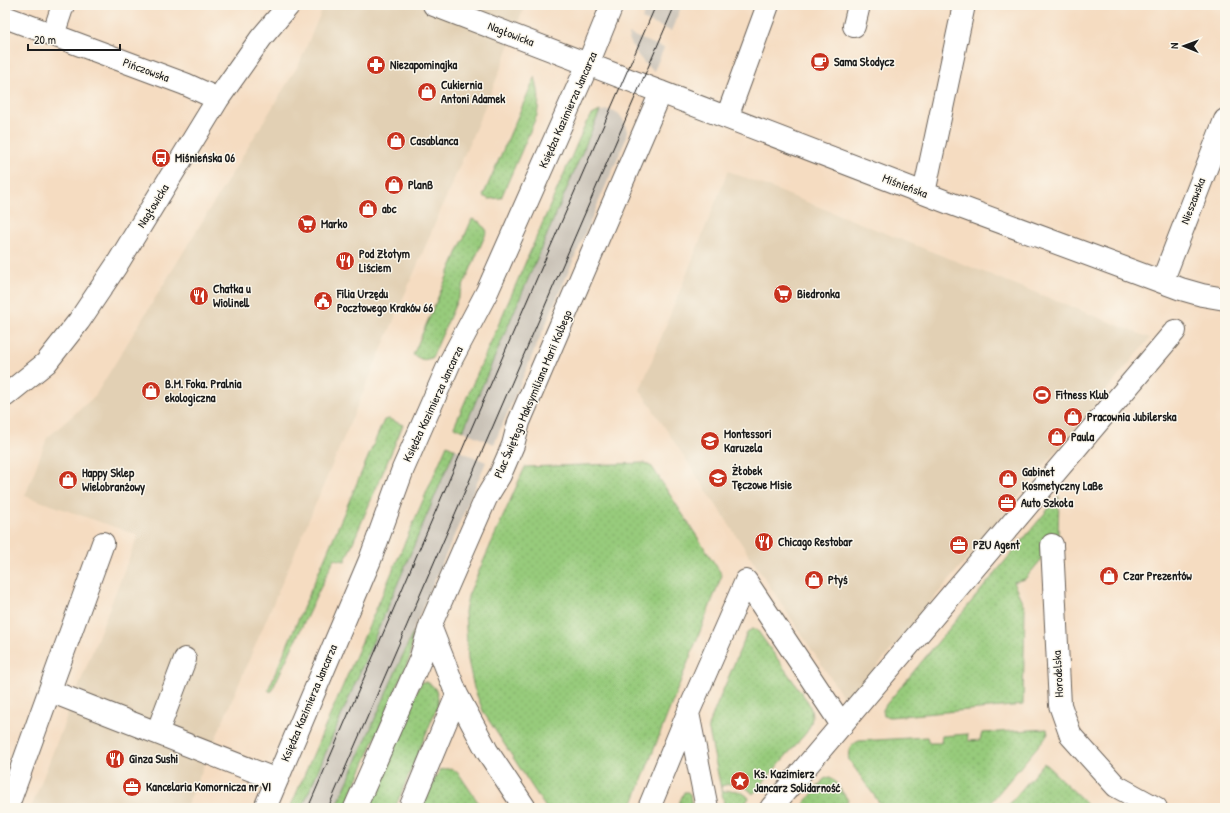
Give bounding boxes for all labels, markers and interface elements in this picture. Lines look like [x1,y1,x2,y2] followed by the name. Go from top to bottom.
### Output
[486,17,537,50] street label: Nagłowicka
[28,26,120,52] scale bar
[1164,26,1204,66] north arrow
[34,31,56,48] text: 20 m
[1167,43,1181,49] text: N
[534,49,601,171] street label: Księdza Kazimierza Jancarza
[809,51,831,73] cafe icon: Sama Słodycz
[121,53,172,86] street label: Pińczowska
[834,53,895,71] place label: Sama Słodycz
[365,54,387,76] pharmacy icon: Niezapominajka
[390,56,457,74] place label: Niezapominajka
[441,76,505,107] place label: Cukiernia Antoni Adamek
[416,81,438,103] shop icon: Cukiernia Antoni Adamek
[385,130,407,152] shop icon: Casablanca
[410,132,459,149] place label: Casablanca
[150,147,172,169] bus stop icon: Miśnieńska 06
[175,149,235,166] place label: Miśnieńska 06
[880,169,930,202] street label: Miśnieńska
[383,174,405,196] shop icon: PlanB
[1176,175,1209,226] street label: Nieszawska
[408,176,433,193] place label: PlanB
[133,180,173,231] street label: Nagłowicka
[357,198,379,220] shop icon: abc
[382,200,397,217] place label: abc
[296,213,318,235] supermarket icon: Marko
[321,215,347,232] place label: Marko
[359,245,410,276] place label: Pod Złotym Liściem
[334,250,356,272] restaurant icon: Pod Złotym Liściem
[213,280,251,311] place label: Chatka u Wiolinell
[772,283,794,305] supermarket icon: Biedronka
[188,285,210,307] restaurant icon: Chatka u Wiolinell
[336,285,433,317] place label: Filia Urzędu Pocztowego Kraków 66
[797,285,840,302] place label: Biedronka
[312,290,334,312] public building icon: Filia Urzędu Pocztowego Kraków 66
[489,307,576,480] street label: Plac Świętego Maksymiliana Marii Kolbego
[398,343,467,464] street label: Księdza Kazimierza Jancarza
[164,375,242,407] place label: B.M. Foka. Pralnia ekologiczna
[140,380,162,402] shop icon: B.M. Foka. Pralnia ekologiczna
[1031,384,1053,406] sports icon: Fitness Klub
[1055,386,1109,403] place label: Fitness Klub
[1062,406,1084,428] shop icon: Pracownia Jubilerska
[1087,408,1177,425] place label: Pracownia Jubilerska
[724,425,772,456] place label: Montessori Karuzela
[1046,426,1068,448] shop icon: Paula
[1071,428,1094,445] place label: Paula
[699,430,721,452] school or university icon: Montessori Karuzela
[731,462,792,493] place label: Żłobek Tęczowe Misie
[1022,463,1103,495] place label: Gabinet Kosmetyczny LaBe
[82,464,145,496] place label: Happy Sklep Wielobranżowy
[707,467,729,489] school or university icon: Żłobek Tęczowe Misie
[997,468,1019,490] shop icon: Gabinet Kosmetyczny LaBe
[57,469,79,491] shop icon: Happy Sklep Wielobranżowy
[996,492,1018,514] office icon: Auto Szkoła
[1021,494,1073,511] place label: Auto Szkoła
[753,531,775,553] restaurant icon: Chicago Restobar
[778,533,853,551] place label: Chicago Restobar
[948,534,970,556] office icon: PZU Agent
[973,536,1021,554] place label: PZU Agent
[1098,565,1120,587] shop icon: Czar Prezentów
[1123,567,1192,584] place label: Czar Prezentów
[803,569,825,591] shop icon: Ptyś
[828,571,848,589] place label: Ptyś
[276,641,341,764] street label: Księdza Kazimierza Jancarza
[1048,650,1067,698] street label: Horodelska
[104,748,126,770] restaurant icon: Ginza Sushi
[129,750,178,767] place label: Ginza Sushi
[754,765,841,796] place label: Ks. Kazimierz Jancarz Solidarność
[729,770,751,792] place icon: Ks. Kazimierz Jancarz Solidarność
[121,776,143,798] office icon: Kancelaria Komornicza nr VI
[146,778,271,795] place label: Kancelaria Komornicza nr VI

